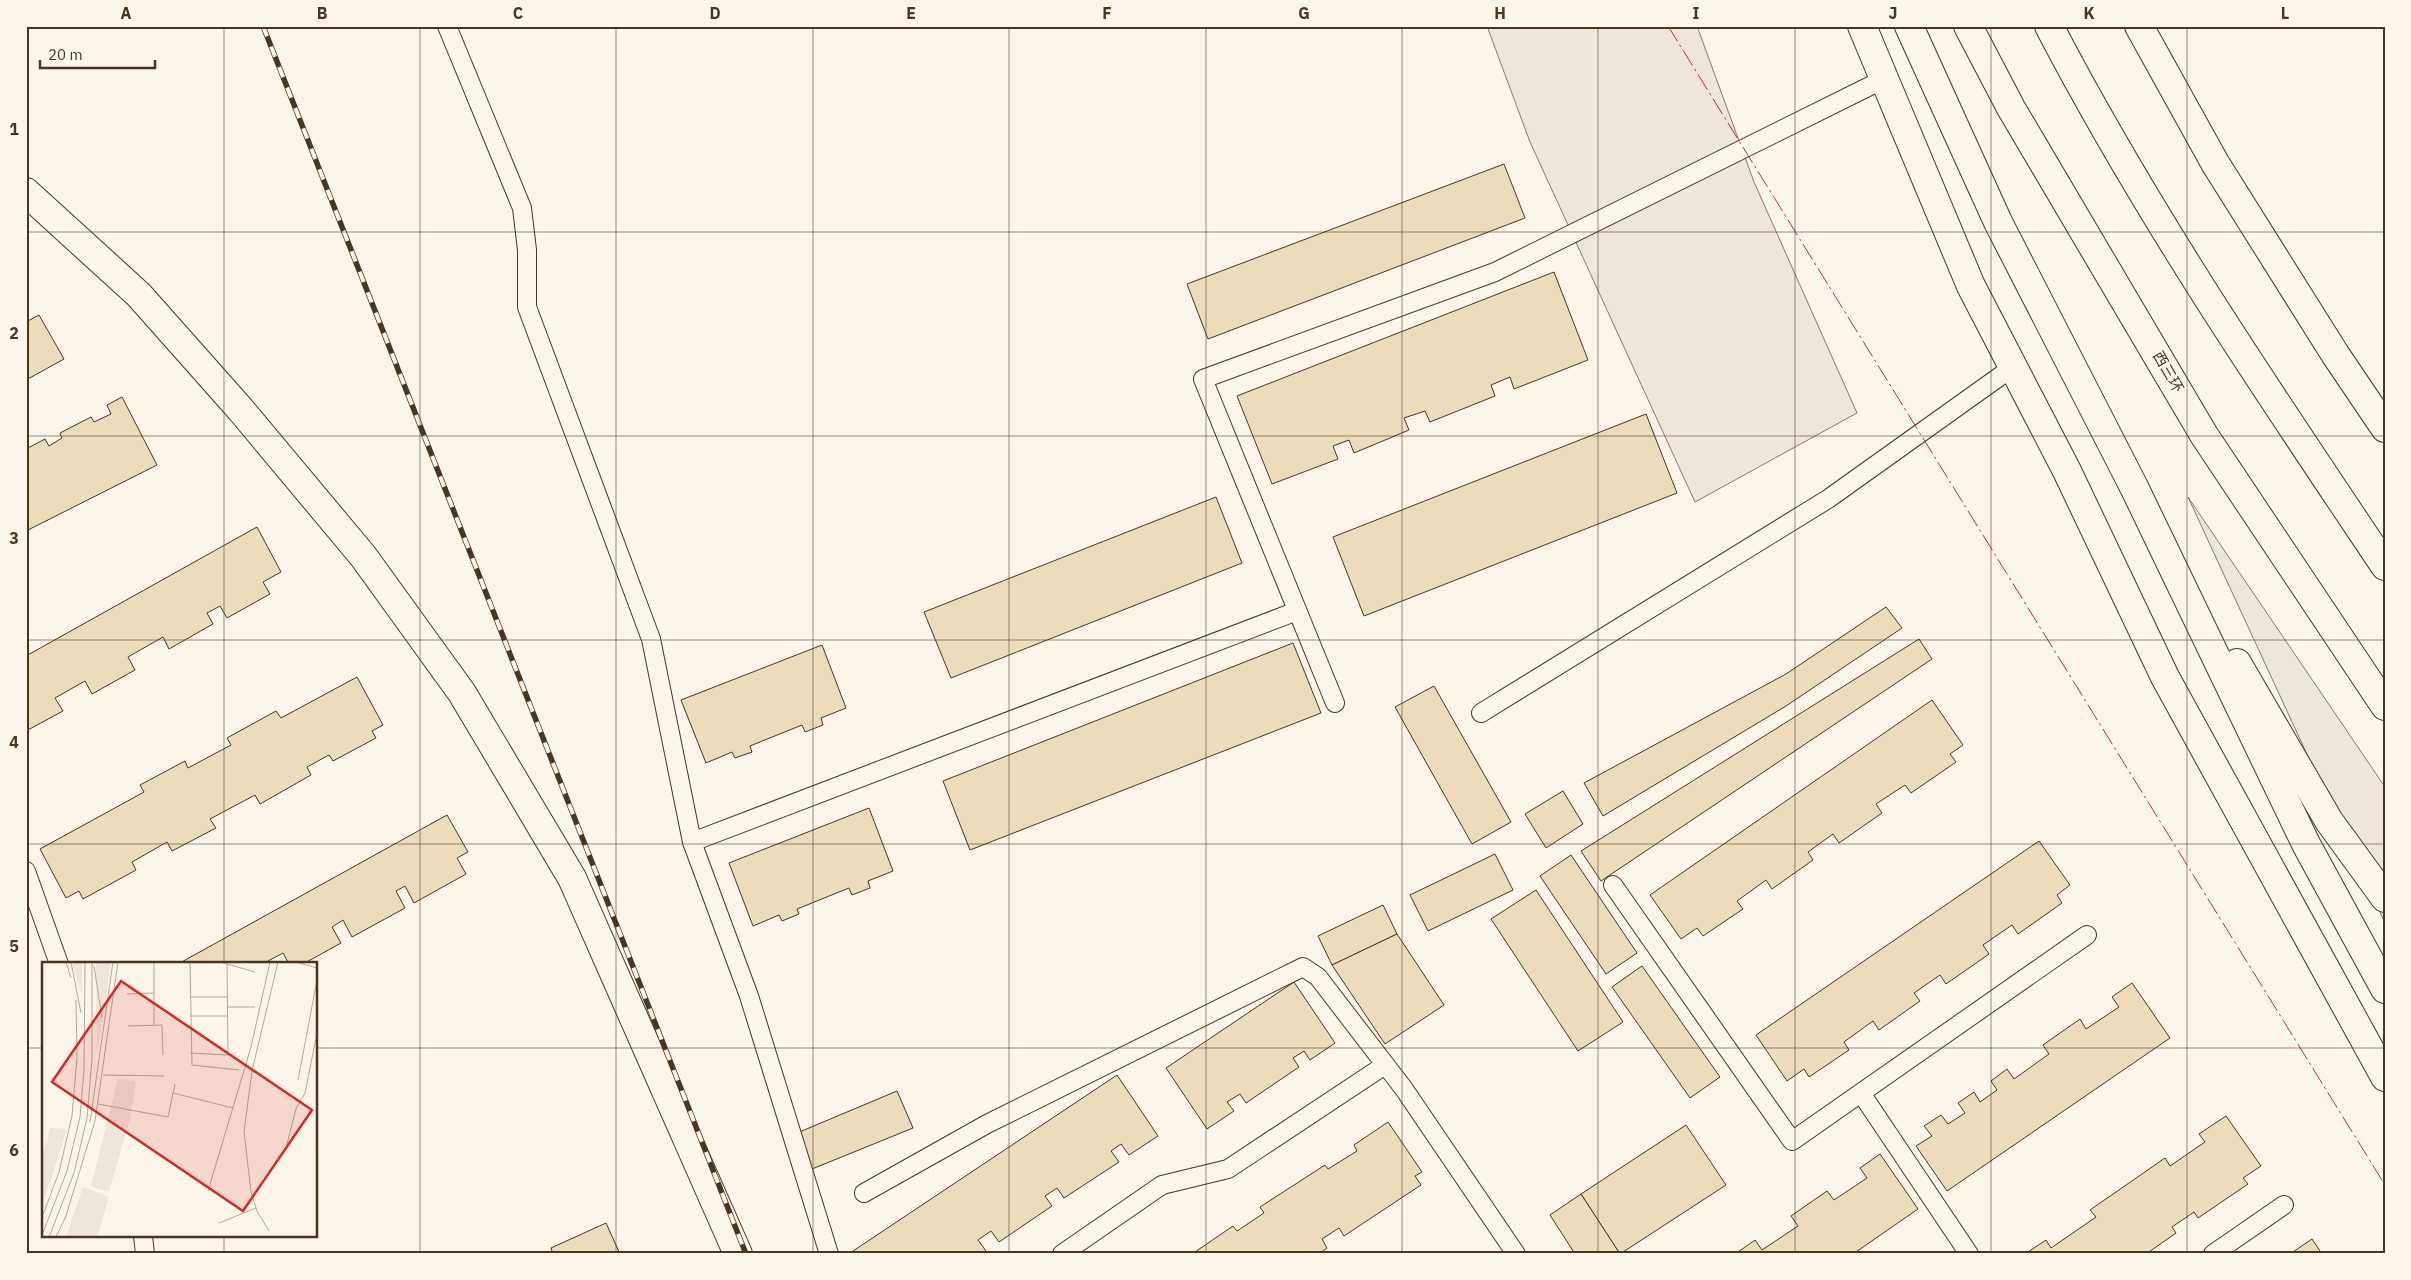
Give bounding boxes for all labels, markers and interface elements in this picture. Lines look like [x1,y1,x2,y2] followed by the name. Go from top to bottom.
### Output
[121,3,132,23] text: A
[317,3,328,23] text: B
[513,3,523,23] text: C
[709,3,721,23] text: D
[906,3,916,23] text: E
[1102,3,1112,23] text: F
[1298,3,1310,23] text: G
[1494,3,1506,23] text: H
[1693,3,1700,23] text: I
[1889,3,1897,23] text: J
[2083,3,2095,23] text: K
[2281,3,2289,23] text: L
[40,38,155,70] scale bar
[48,45,83,64] text: 20 m
[9,119,19,139] text: 1
[9,323,19,343] text: 2
[2149,348,2188,396] street label: 西三环
[9,528,19,548] text: 3
[9,732,19,752] text: 4
[9,936,19,956] text: 5
[42,962,318,1238] inset map
[9,1140,19,1160] text: 6

